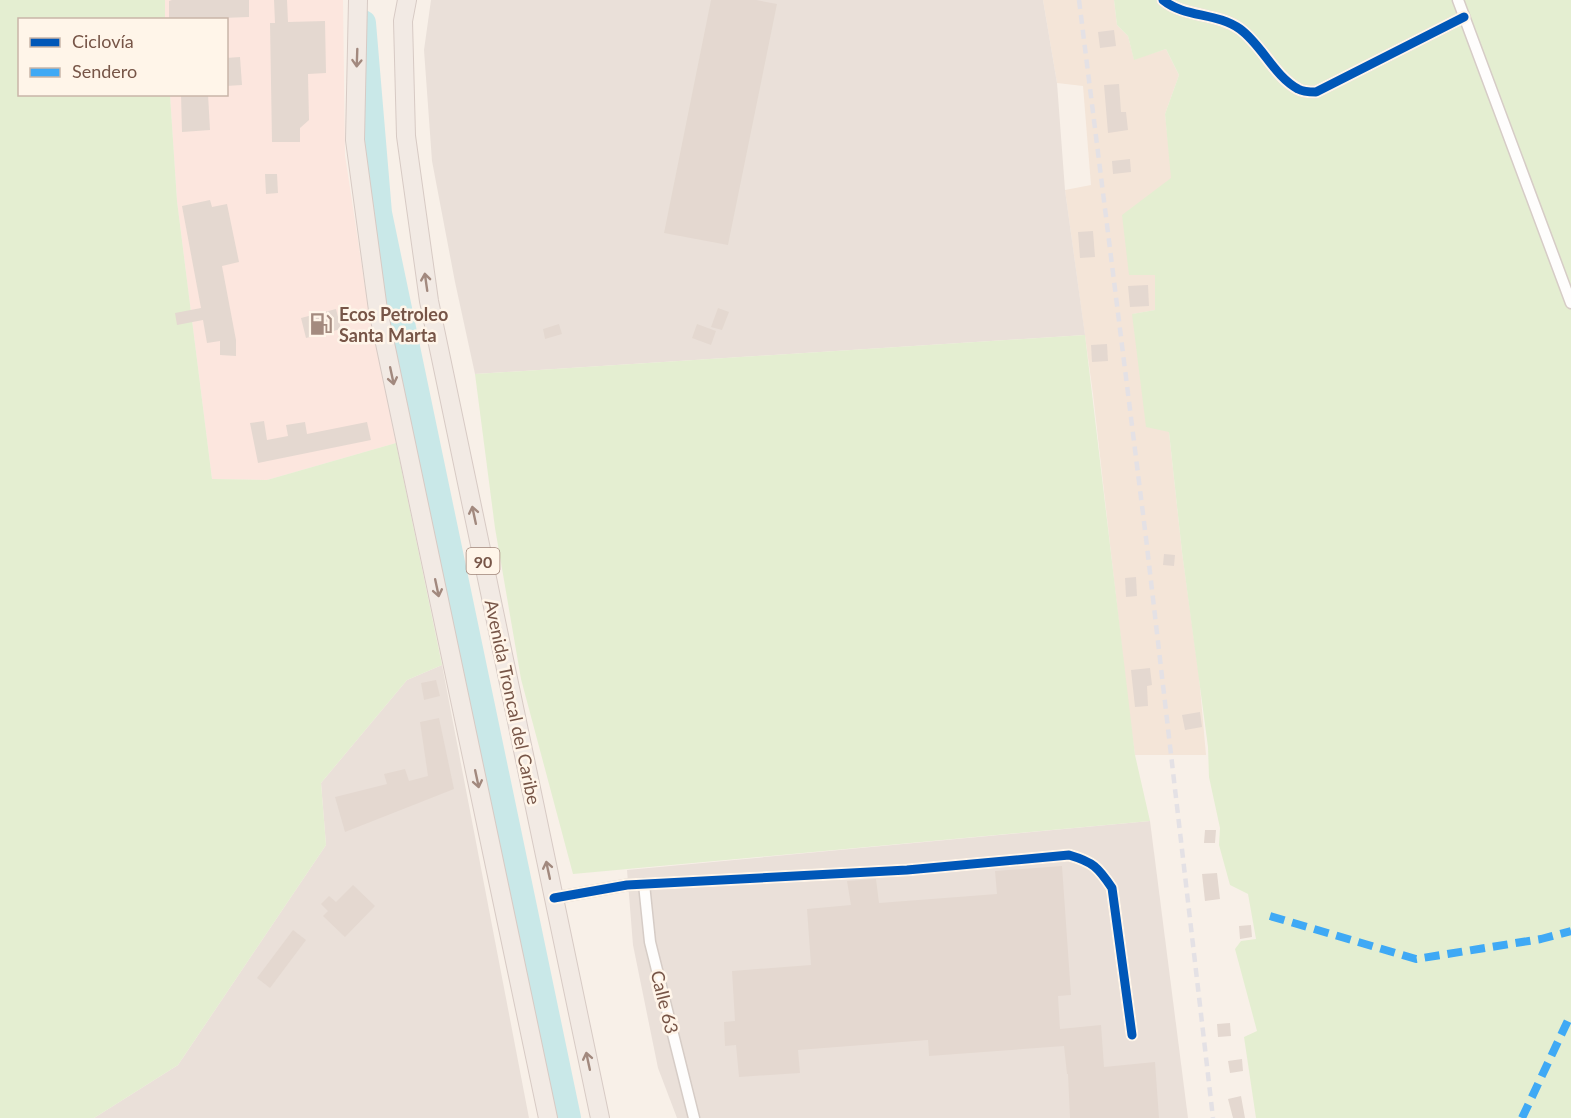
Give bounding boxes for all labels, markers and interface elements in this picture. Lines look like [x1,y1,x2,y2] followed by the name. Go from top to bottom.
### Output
[18,18,228,96] legend
[72,30,134,52] text: Ciclovía
[352,48,363,68] one-way arrow
[72,60,137,82] text: Sendero
[421,273,432,293] one-way arrow
[339,303,448,346] place label: Ecos Petroleo Santa Marta
[308,311,334,337] fuel station icon: Ecos Petroleo Santa Marta
[387,367,399,386] one-way arrow
[467,505,479,524] one-way arrow
[466,548,500,574] road number: 90
[432,577,443,597] one-way arrow
[481,598,545,806] street label: Avenida Troncal del Caribe
[472,768,483,788] one-way arrow
[542,861,553,880] one-way arrow
[647,968,683,1036] street label: Calle 63
[582,1051,594,1070] one-way arrow

